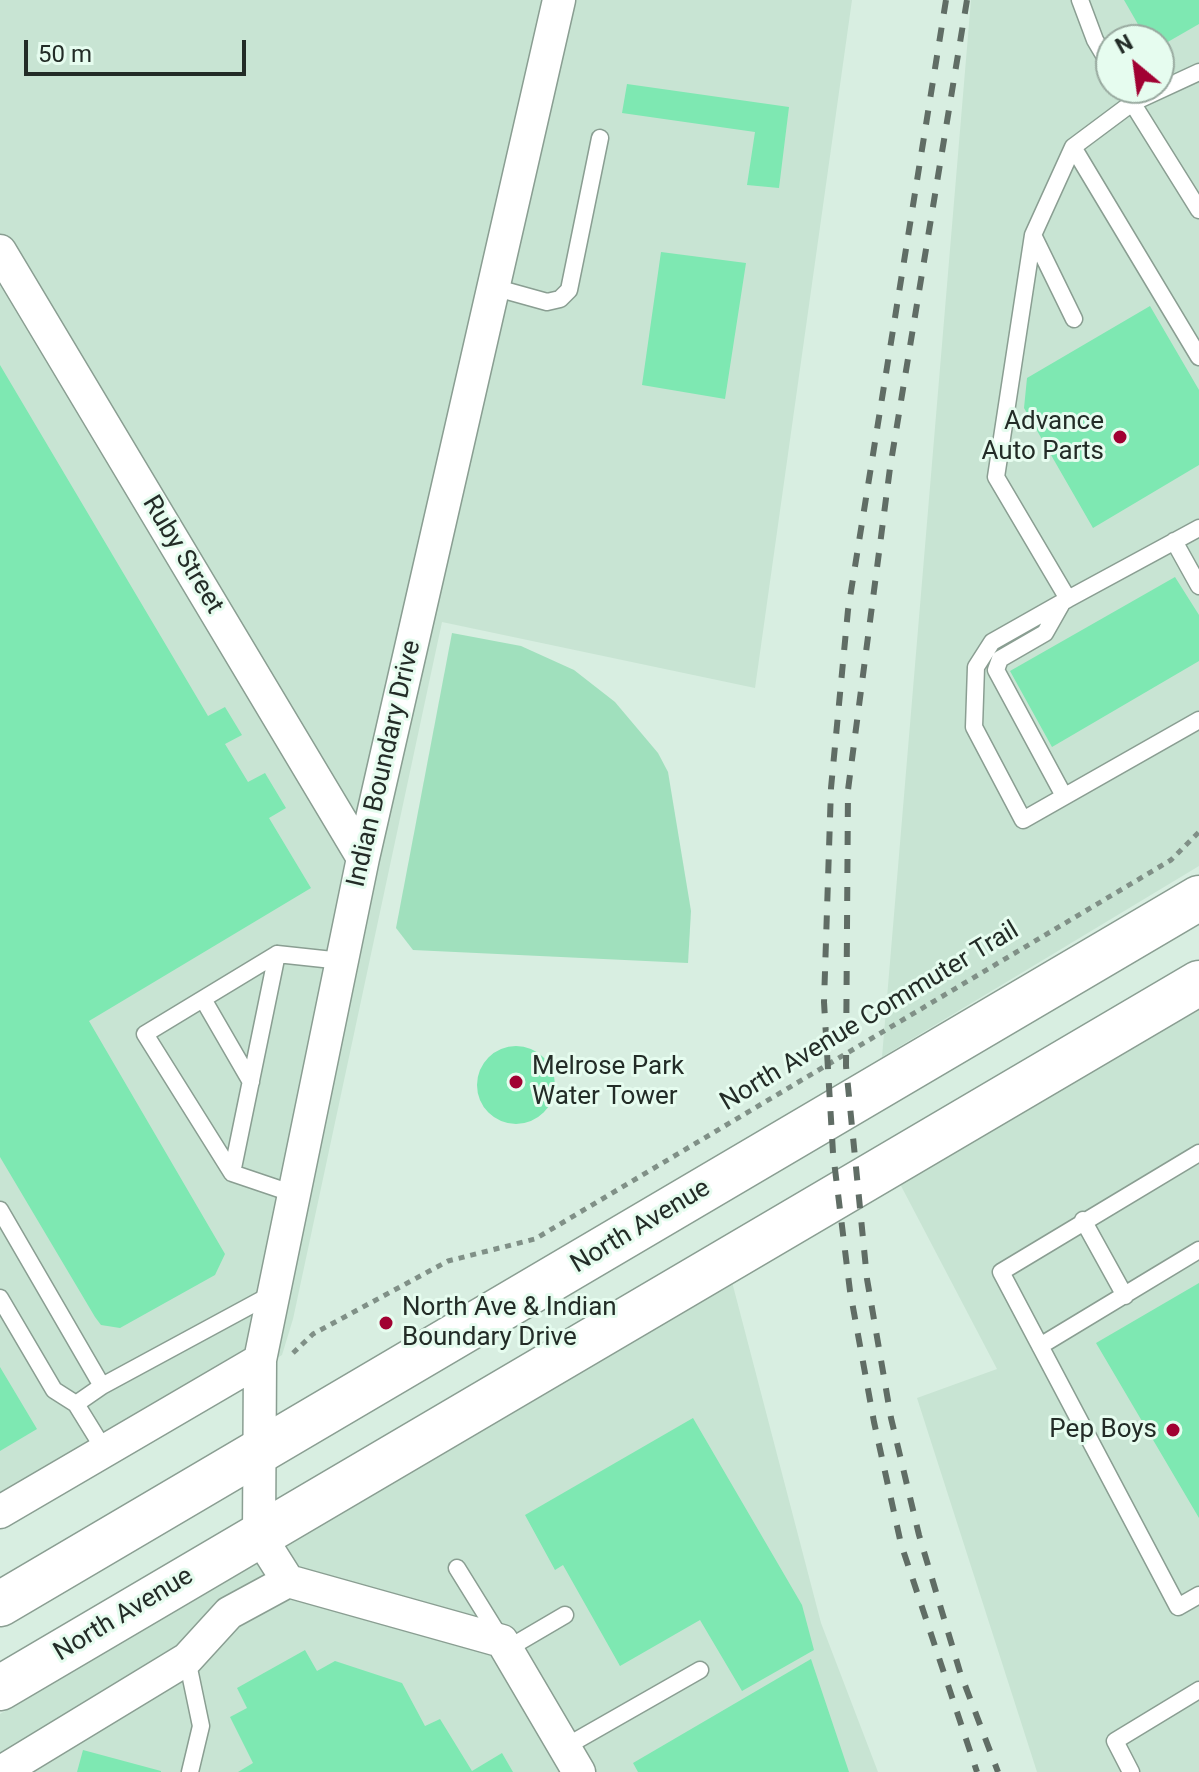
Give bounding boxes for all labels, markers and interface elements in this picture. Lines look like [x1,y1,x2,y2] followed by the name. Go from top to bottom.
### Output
[28,24,250,74] scale bar
[1095,24,1175,104] north arrow
[1111,30,1137,59] text: N
[38,40,92,68] text: 50 m
[982,406,1104,468] place label: Advance Auto Parts
[1111,428,1129,446] marker: Advance Auto Parts
[135,490,229,620] street label: Ruby Street
[341,638,429,890] street label: Indian Boundary Drive
[715,915,1025,1119] street label: North Avenue Commuter Trail
[532,1051,684,1112] place label: Melrose Park Water Tower
[507,1073,525,1091] marker: Melrose Park Water Tower
[566,1173,716,1281] street label: North Avenue
[402,1292,617,1354] place label: North Ave & Indian Boundary Drive
[377,1314,395,1332] marker: North Ave & Indian Boundary Drive
[1049,1414,1157,1446] place label: Pep Boys
[1164,1421,1182,1439] marker: Pep Boys
[49,1561,199,1669] street label: North Avenue

